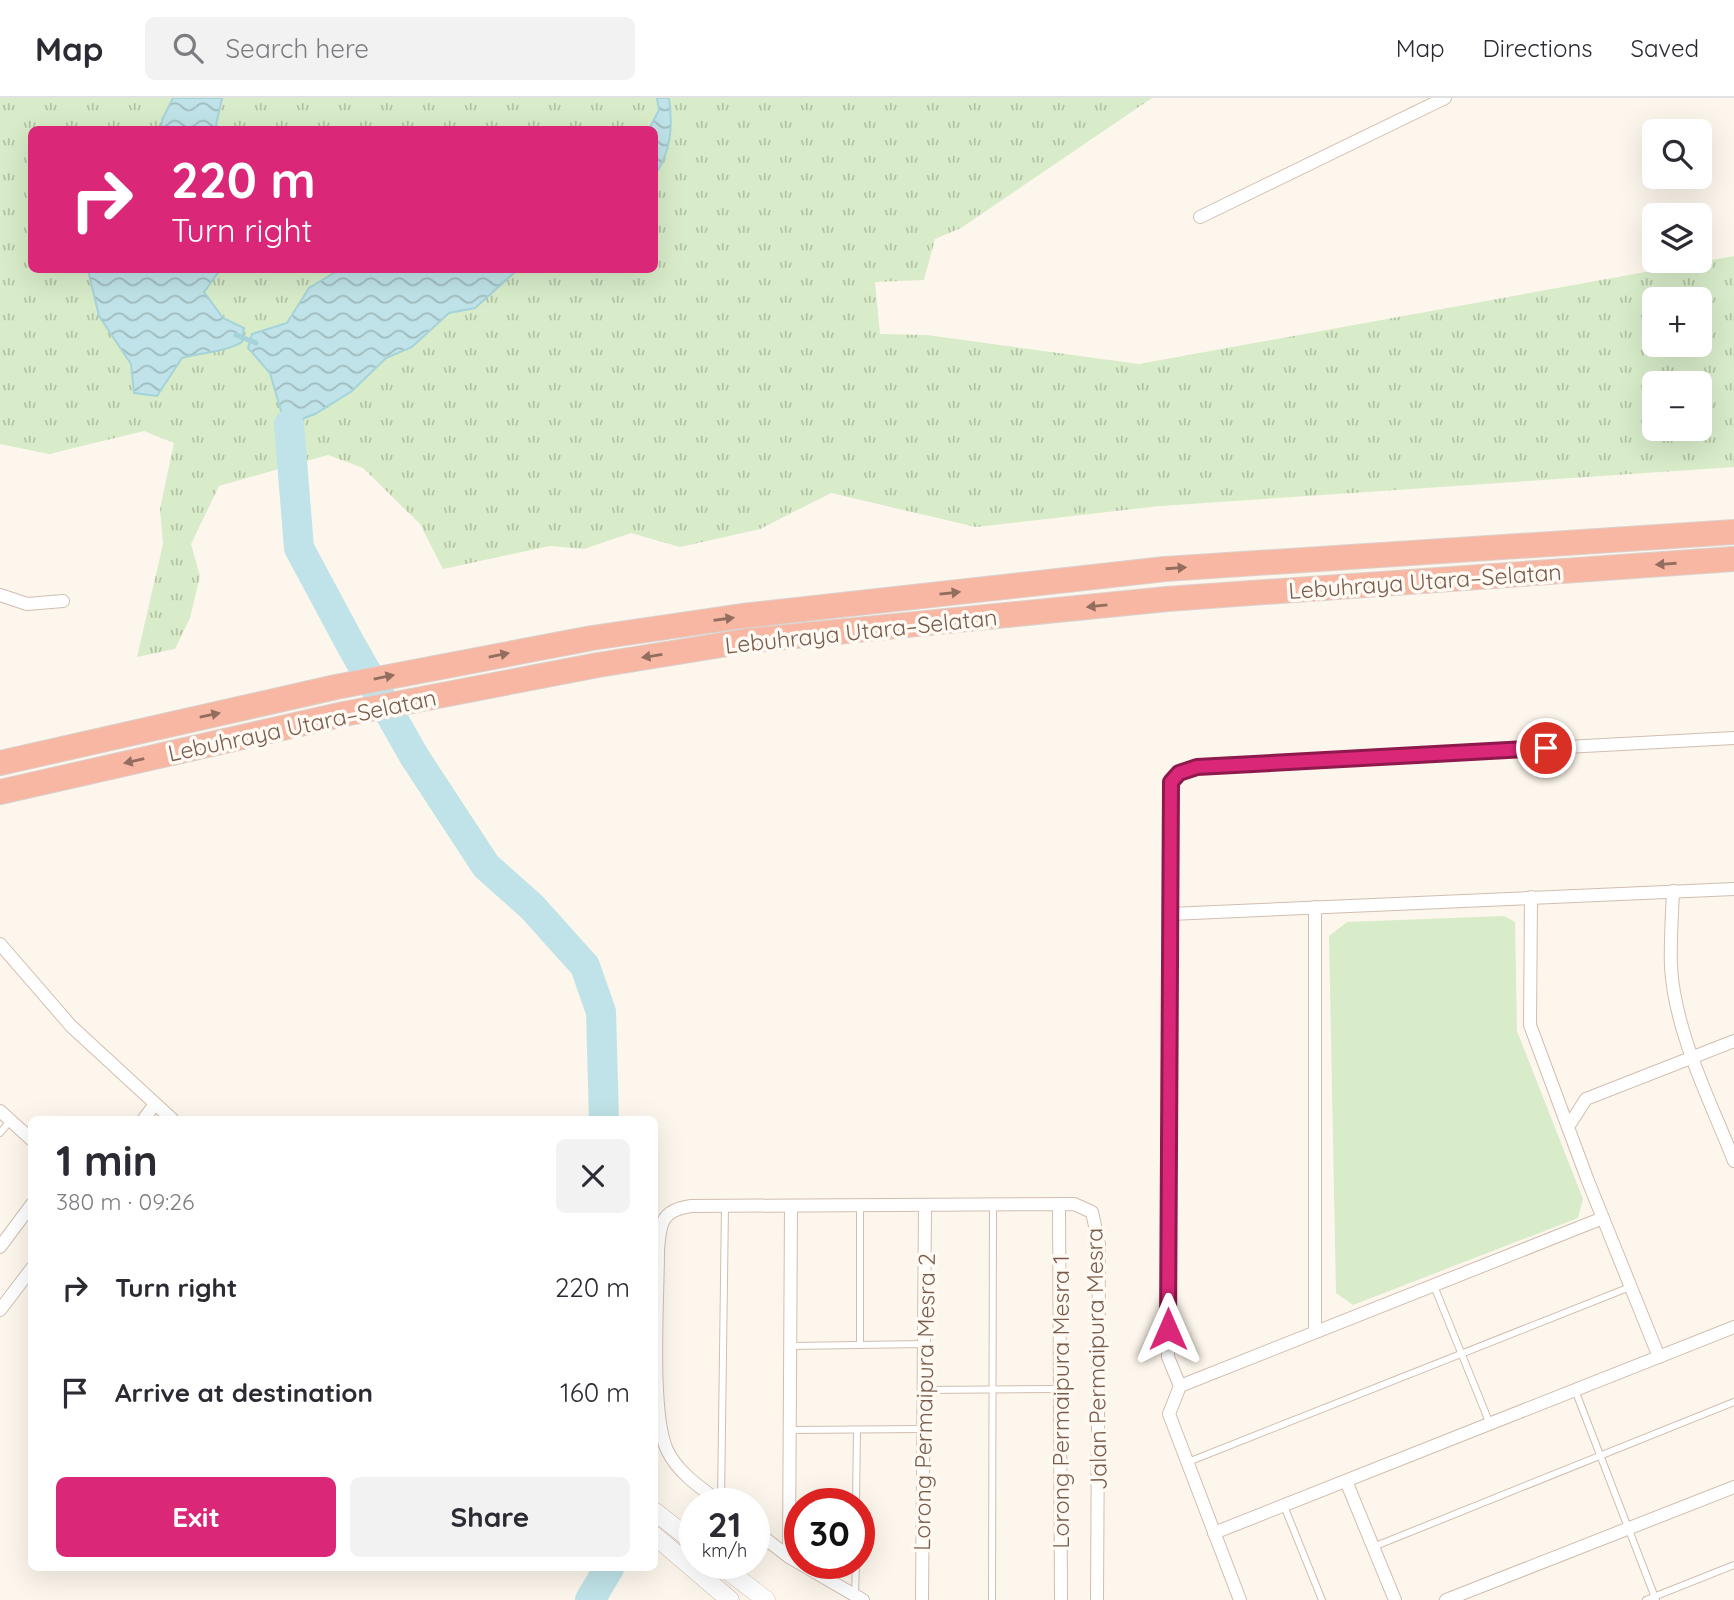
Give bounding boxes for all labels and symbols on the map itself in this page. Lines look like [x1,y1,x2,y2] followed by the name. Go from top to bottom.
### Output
[1287,557,1563,605] street label: Lebuhraya Utara–Selatan
[1655,559,1677,570] one-way arrow
[1165,562,1187,573] one-way arrow
[939,587,961,598] one-way arrow
[1086,600,1108,611] one-way arrow
[723,602,999,660] street label: Lebuhraya Utara–Selatan
[713,613,735,624] one-way arrow
[488,650,510,661] one-way arrow
[641,651,663,662] one-way arrow
[373,672,395,683] one-way arrow
[165,682,439,768] street label: Lebuhraya Utara–Selatan
[199,709,221,720] one-way arrow
[1516,718,1576,778] pin
[123,756,145,767] one-way arrow
[1079,1228,1113,1490] street label: Jalan Permaipura Mesra
[907,1253,941,1551] street label: Lorong Permaipura Mesra 2
[1046,1255,1075,1549] street label: Lorong Permaipura Mesra 1
[1131,1292,1205,1366] position arrow
[784,1488,875,1579] speed limit sign: 30

